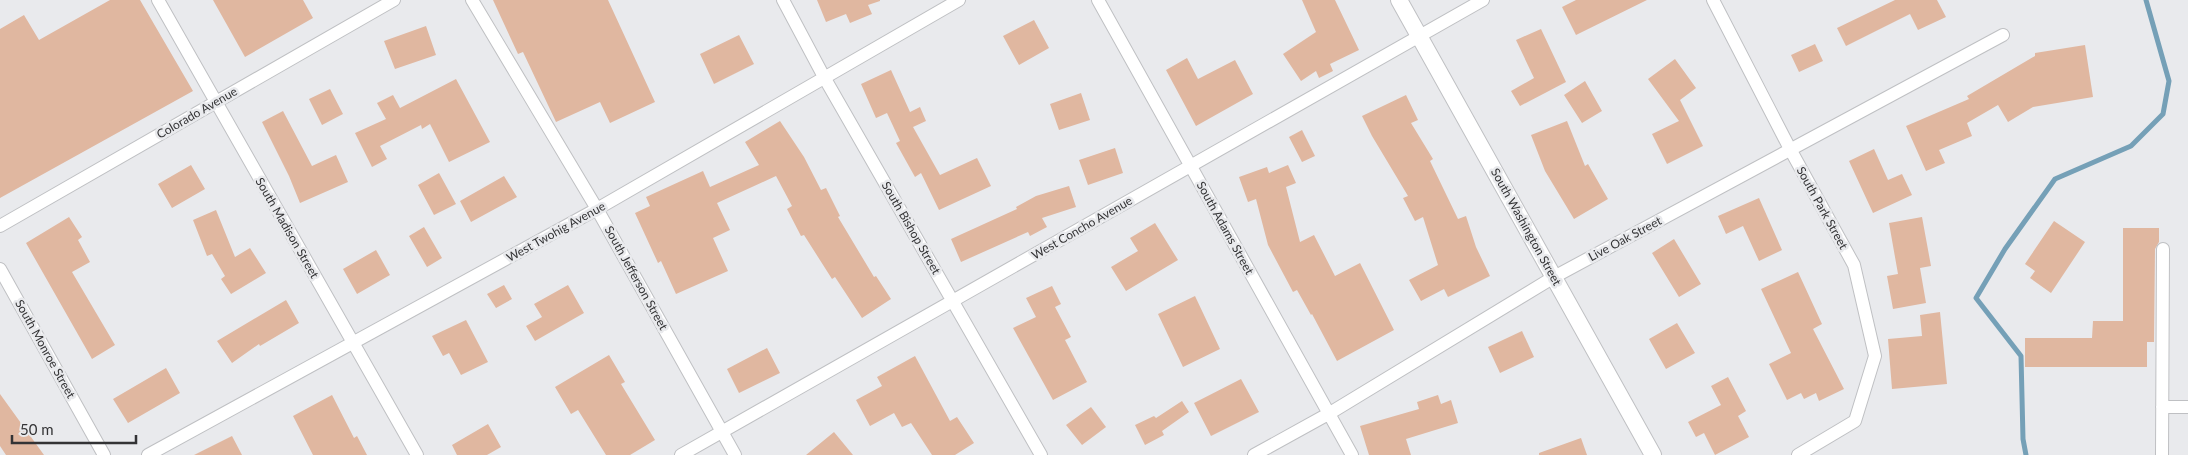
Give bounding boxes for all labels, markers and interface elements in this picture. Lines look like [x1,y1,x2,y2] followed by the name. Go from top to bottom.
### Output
[154,83,240,142] street label: Colorado Avenue
[1794,164,1852,252] street label: South Park Street
[1488,166,1565,289] street label: South Washington Street
[252,175,323,281] street label: South Madison Street
[879,179,944,277] street label: South Bishop Street
[1194,179,1258,278] street label: South Adams Street
[1029,193,1135,262] street label: West Concho Avenue
[504,198,608,265] street label: West Twohig Avenue
[1586,213,1665,264] street label: Live Oak Street
[602,223,672,333] street label: South Jefferson Street
[12,297,79,401] street label: South Monroe Street
[12,412,136,444] scale bar
[20,420,54,438] text: 50 m

